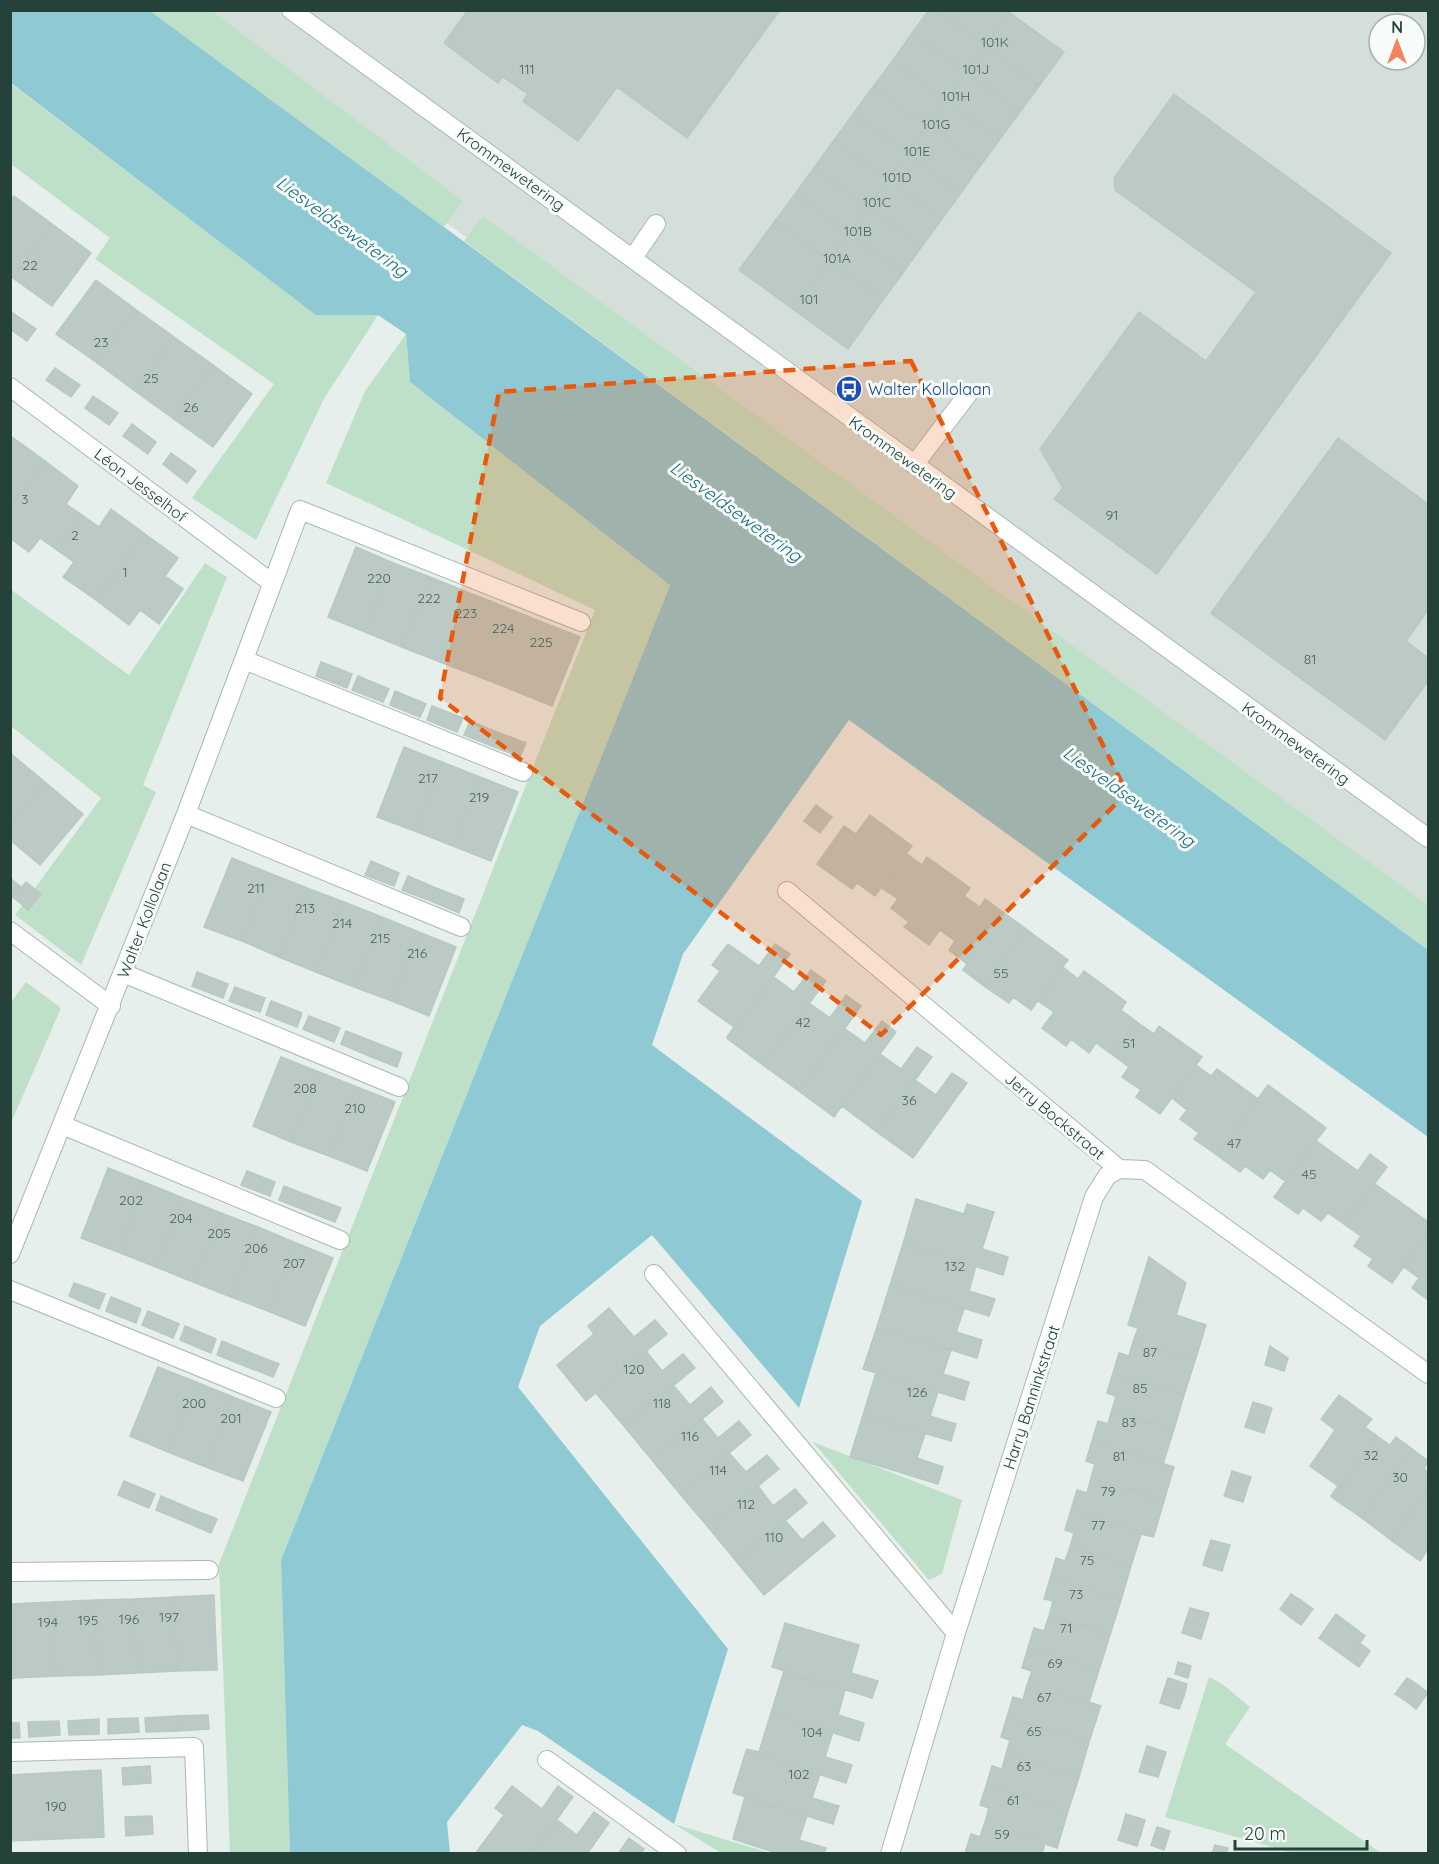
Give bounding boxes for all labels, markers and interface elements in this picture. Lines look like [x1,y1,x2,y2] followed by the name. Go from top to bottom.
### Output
[1367,12,1427,72] north arrow
[1391,17,1403,37] text: N
[981,33,1009,51] house number: 101K
[519,60,535,78] house number: 111
[963,60,989,78] house number: 101J
[942,87,970,105] house number: 101H
[922,115,950,133] house number: 101G
[453,123,569,215] street label: Krommewetering
[904,142,930,160] house number: 101E
[883,168,911,186] house number: 101D
[272,171,414,283] water label: Liesveldsewetering
[863,193,891,211] house number: 101C
[844,222,872,240] house number: 101B
[823,249,851,267] house number: 101A
[22,256,38,274] house number: 22
[800,290,818,308] house number: 101
[93,333,109,351] house number: 23
[143,369,159,387] house number: 25
[834,374,864,404] bus stop icon: Walter Kollolaan
[868,379,991,399] place label: Walter Kollolaan
[183,398,199,416] house number: 26
[845,411,961,503] street label: Krommewetering
[91,444,192,527] street label: Léon Jesselhof
[666,456,808,568] water label: Liesveldsewetering
[21,490,29,508] house number: 3
[1105,506,1119,524] house number: 91
[71,526,79,544] house number: 2
[122,563,128,581] house number: 1
[367,569,391,587] house number: 220
[417,589,441,607] house number: 222
[455,604,477,622] house number: 223
[492,619,514,637] house number: 224
[529,633,553,651] house number: 225
[1304,650,1316,668] house number: 81
[1238,697,1354,789] street label: Krommewetering
[1059,741,1201,853] water label: Liesveldsewetering
[418,769,438,787] house number: 217
[469,788,490,806] house number: 219
[113,859,175,981] street label: Walter Kollolaan
[247,879,265,897] house number: 211
[295,899,315,917] house number: 213
[332,914,352,932] house number: 214
[370,929,390,947] house number: 215
[407,944,428,962] house number: 216
[993,964,1009,982] house number: 55
[795,1013,811,1031] house number: 42
[1123,1034,1135,1052] house number: 51
[1001,1068,1109,1164] street label: Jerry Bockstraat
[293,1079,317,1097] house number: 208
[902,1091,917,1109] house number: 36
[344,1099,366,1117] house number: 210
[1227,1134,1241,1152] house number: 47
[1301,1165,1317,1183] house number: 45
[119,1191,143,1209] house number: 202
[169,1209,193,1227] house number: 204
[207,1224,231,1242] house number: 205
[244,1239,268,1257] house number: 206
[283,1254,305,1272] house number: 207
[945,1257,965,1275] house number: 132
[998,1322,1064,1472] street label: Harry Banninkstraat
[1143,1343,1157,1361] house number: 87
[623,1360,645,1378] house number: 120
[1132,1379,1148,1397] house number: 85
[907,1383,928,1401] house number: 126
[182,1394,206,1412] house number: 200
[653,1394,671,1412] house number: 118
[220,1409,242,1427] house number: 201
[1122,1413,1136,1431] house number: 83
[681,1427,699,1445] house number: 116
[1363,1446,1379,1464] house number: 32
[1113,1447,1125,1465] house number: 81
[709,1461,727,1479] house number: 114
[1392,1468,1408,1486] house number: 30
[1101,1482,1116,1500] house number: 79
[737,1495,755,1513] house number: 112
[1091,1516,1105,1534] house number: 77
[765,1528,783,1546] house number: 110
[1080,1551,1094,1569] house number: 75
[1069,1585,1083,1603] house number: 73
[159,1608,179,1626] house number: 197
[119,1610,140,1628] house number: 196
[78,1611,98,1629] house number: 195
[38,1613,58,1631] house number: 194
[1059,1619,1073,1637] house number: 71
[1047,1654,1063,1672] house number: 69
[1037,1688,1051,1706] house number: 67
[1026,1722,1042,1740] house number: 65
[802,1723,822,1741] house number: 104
[1017,1757,1031,1775] house number: 63
[788,1765,810,1783] house number: 102
[1007,1791,1019,1809] house number: 61
[45,1797,67,1815] house number: 190
[1235,1813,1367,1851] scale bar
[1244,1822,1286,1845] text: 20 m
[994,1825,1010,1843] house number: 59

